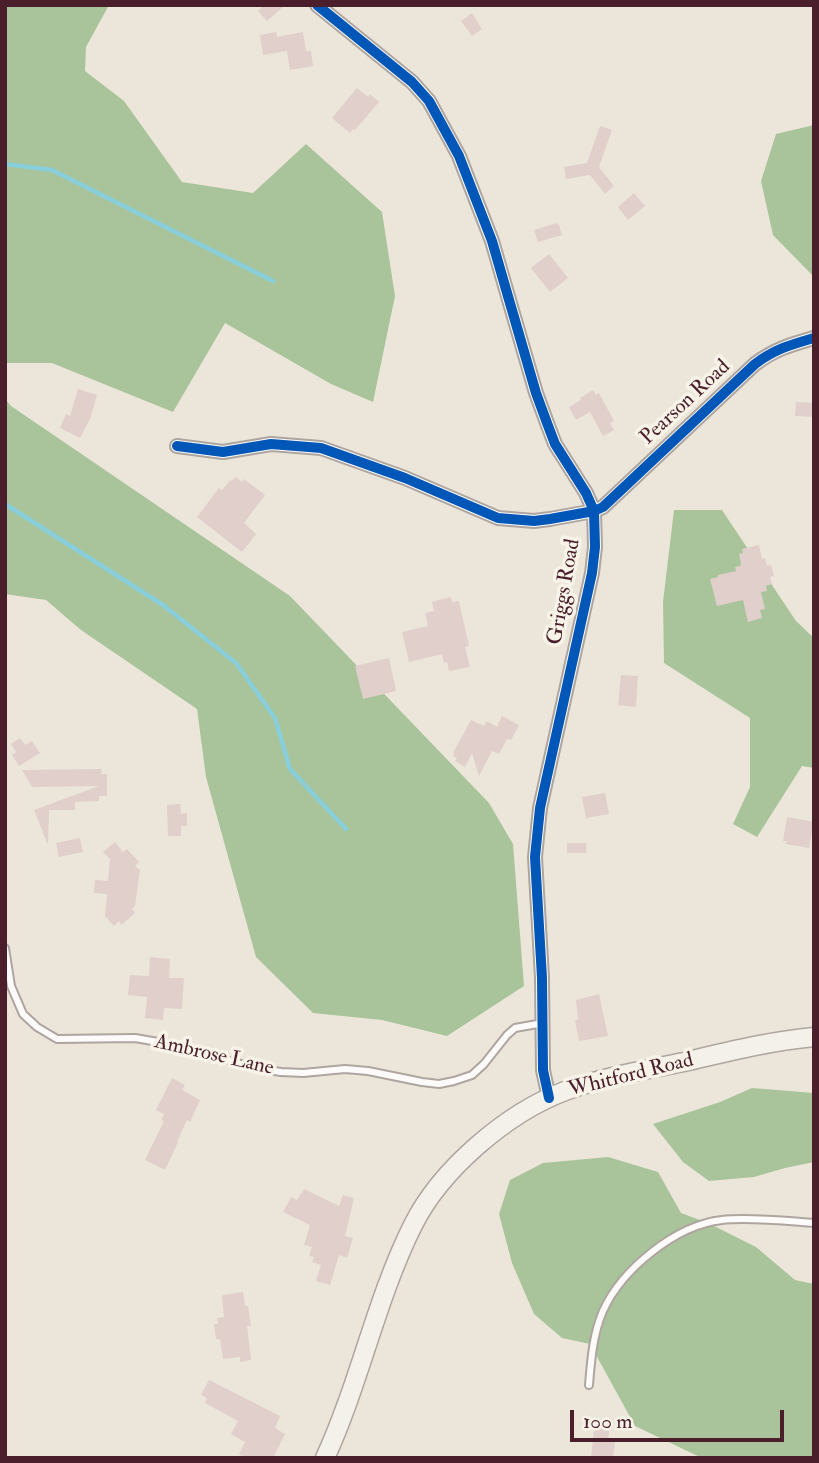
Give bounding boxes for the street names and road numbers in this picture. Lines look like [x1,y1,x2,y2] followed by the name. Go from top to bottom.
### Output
[636,355,736,451] street label: Pearson Road
[543,537,587,647] street label: Griggs Road
[152,1030,276,1082] street label: Ambrose Lane
[566,1048,696,1104] street label: Whitford Road

